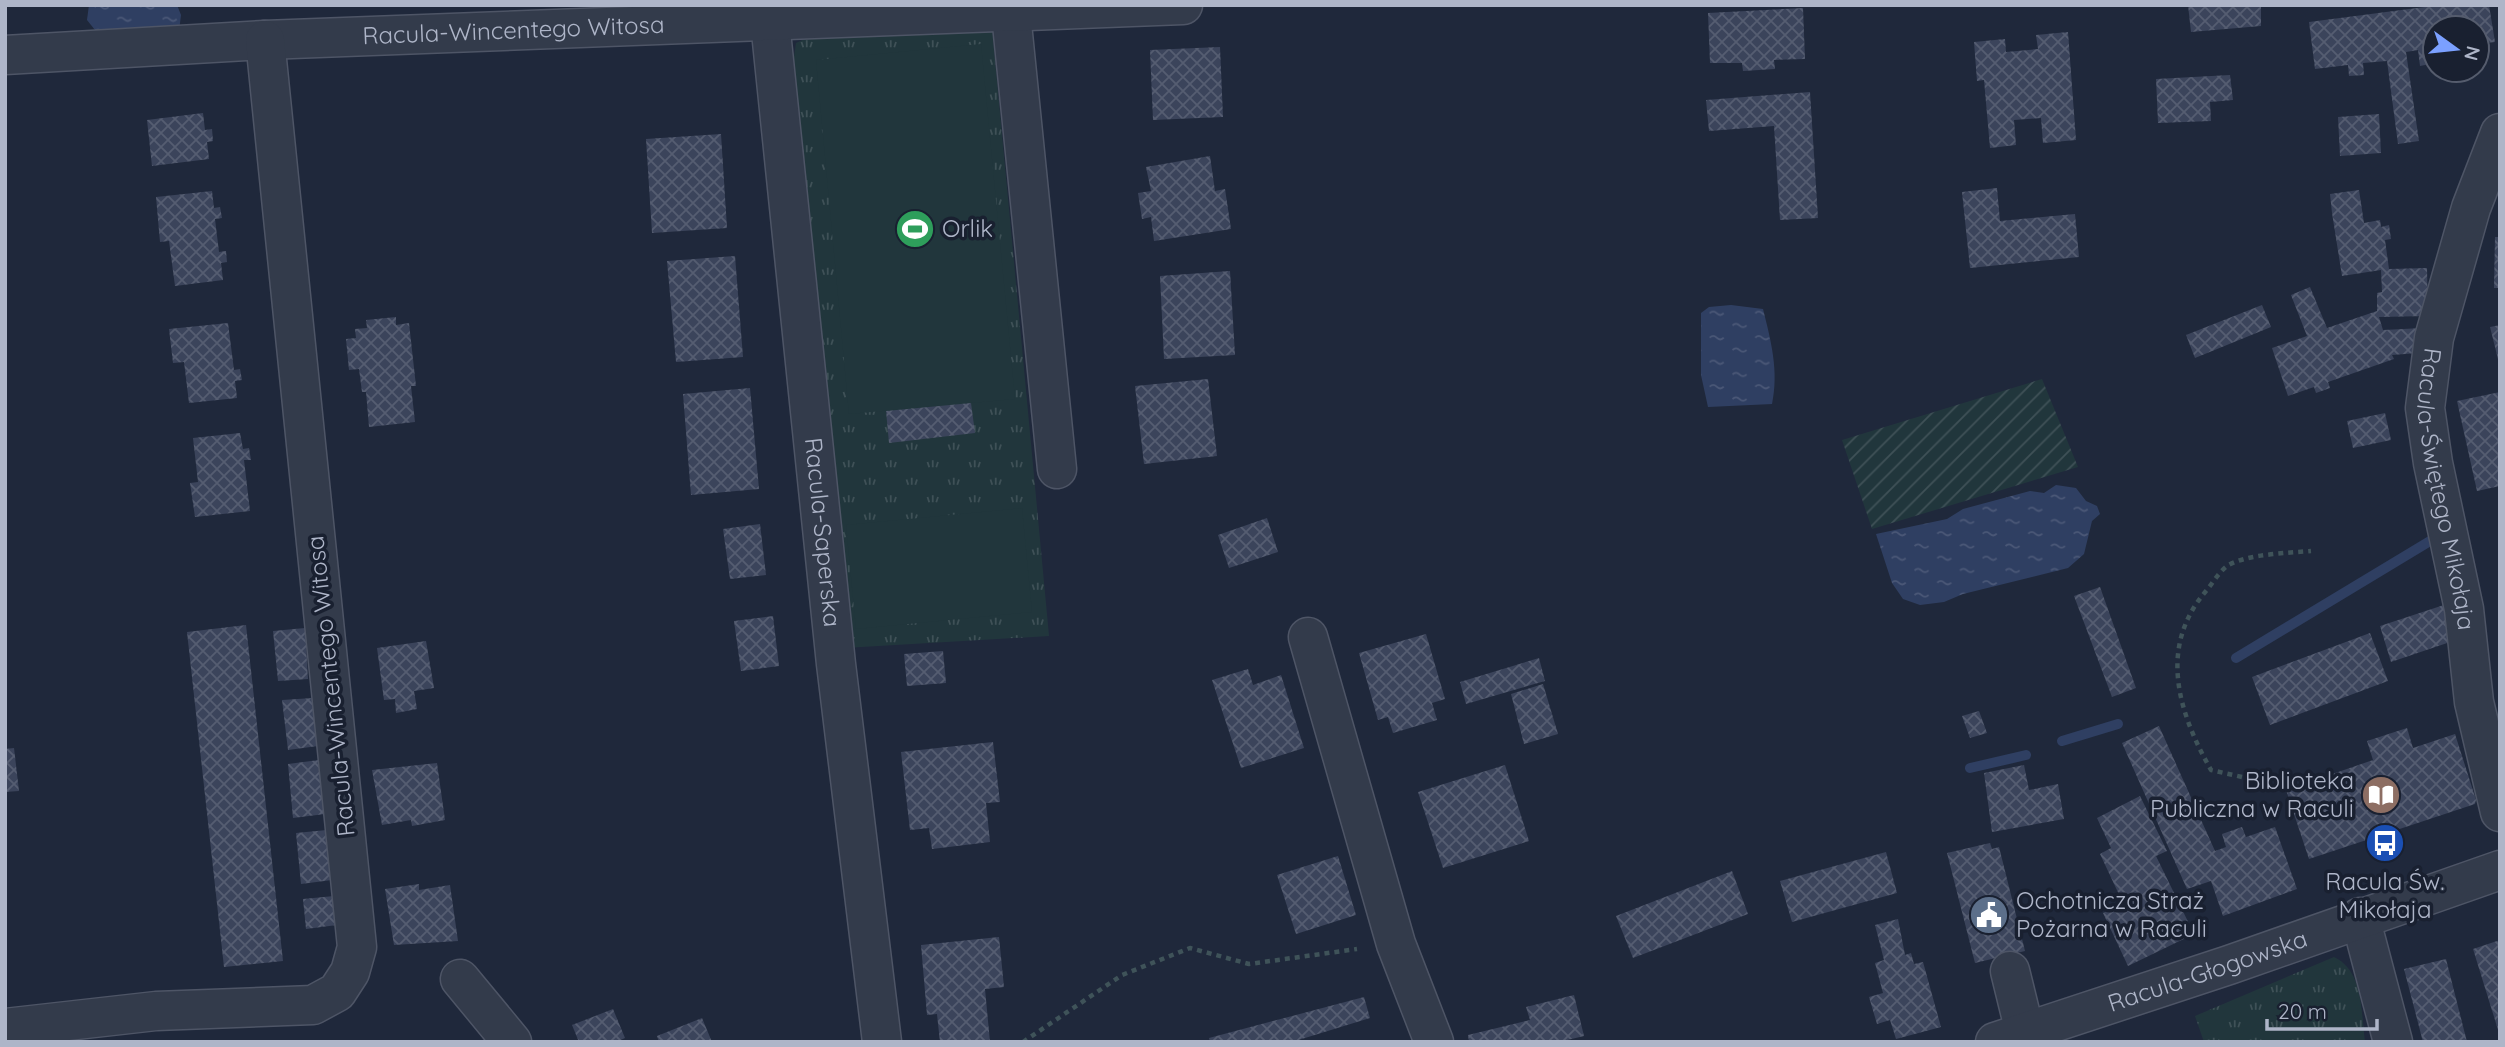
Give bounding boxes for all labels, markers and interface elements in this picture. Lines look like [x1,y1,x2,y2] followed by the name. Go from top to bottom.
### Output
[362,9,665,50] street label: Racula-Wincentego Witosa
[2421,14,2491,84] north arrow
[2459,44,2486,63] text: N
[894,208,936,250] sports icon: Orlik
[942,213,993,243] place label: Orlik
[2411,346,2482,632] street label: Racula-Świętego Mikołaja
[799,436,848,628] street label: Racula-Saperska
[299,534,361,838] street label: Racula-Wincentego Witosa
[2150,765,2354,823] place label: Biblioteka Publiczna w Raculi
[2360,774,2402,816] library icon: Biblioteka Publiczna w Raculi
[2364,822,2406,864] bus stop icon: Racula Św. Mikołaja
[2325,866,2445,924] place label: Racula Św. Mikołaja
[2016,885,2207,943] place label: Ochotnicza Straż Pożarna w Raculi
[1968,894,2010,936] public building icon: Ochotnicza Straż Pożarna w Raculi
[2104,923,2311,1018] street label: Racula-Głogowska
[2267,988,2377,1032] scale bar
[2278,998,2327,1024] text: 20 m

